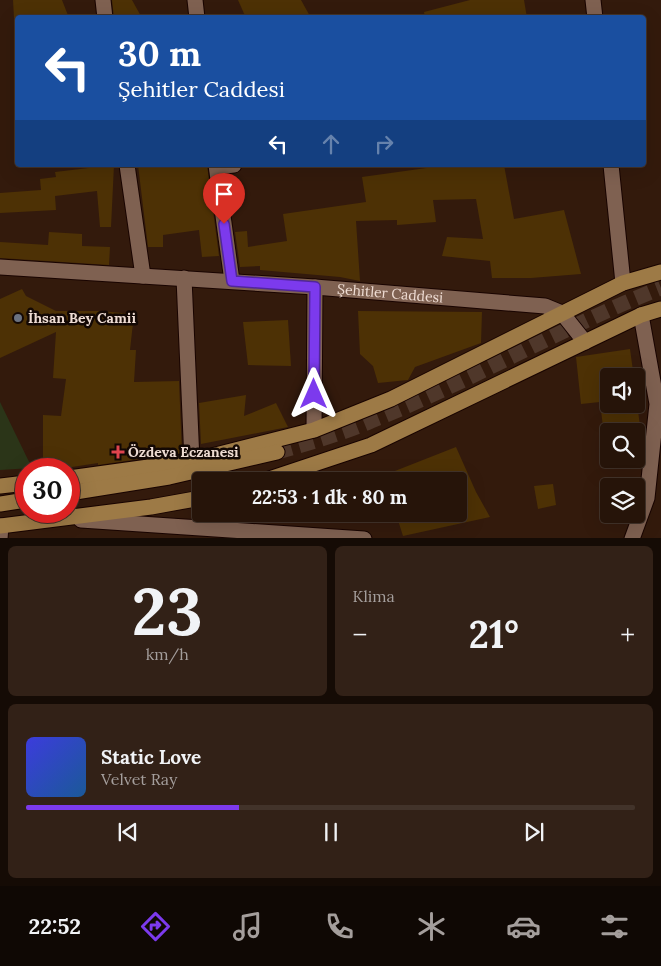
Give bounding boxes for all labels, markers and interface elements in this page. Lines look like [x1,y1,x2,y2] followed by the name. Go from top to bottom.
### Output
[118,31,201,76] text: 30 m
[35,35,100,100] icon: left
[118,75,285,103] text: Şehitler Caddesi
[264,130,292,158] icon: left
[317,130,345,158] icon: ahead
[370,130,398,158] icon: right
[203,173,245,224] pin
[210,180,238,208] icon: arrive
[336,280,444,307] street label: Şehitler Caddesi
[28,309,136,327] place label: İhsan Bey Camii
[12,312,24,324] marker: İhsan Bey Camii
[287,367,339,419] position arrow
[600,368,645,523] map controls
[600,368,645,413] button: sound
[600,423,645,468] button: search
[128,443,239,461] place label: Özdeva Eczanesi
[112,446,124,458] marker: Özdeva Eczanesi
[15,458,80,523] speed limit sign: 30
[600,478,645,523] button: layers
[252,485,407,509] text: 22:53 · 1 dk · 80 m
[132,570,203,653] text: 23
[353,586,395,606] text: Klima
[469,610,519,658] text: 21°
[353,617,367,653] text: −
[620,617,635,653] text: +
[146,644,189,664] text: km/h
[101,745,201,769] text: Static Love
[101,769,177,789] text: Velvet Ray
[114,818,142,846] icon: previous
[317,818,345,846] icon: pause
[520,818,548,846] icon: next
[138,909,173,944] icon: directions
[230,909,265,944] icon: music
[322,909,357,944] icon: phone
[414,909,449,944] icon: climate
[506,909,541,944] icon: car
[597,909,632,944] icon: filters
[28,912,81,940] text: 22:52

